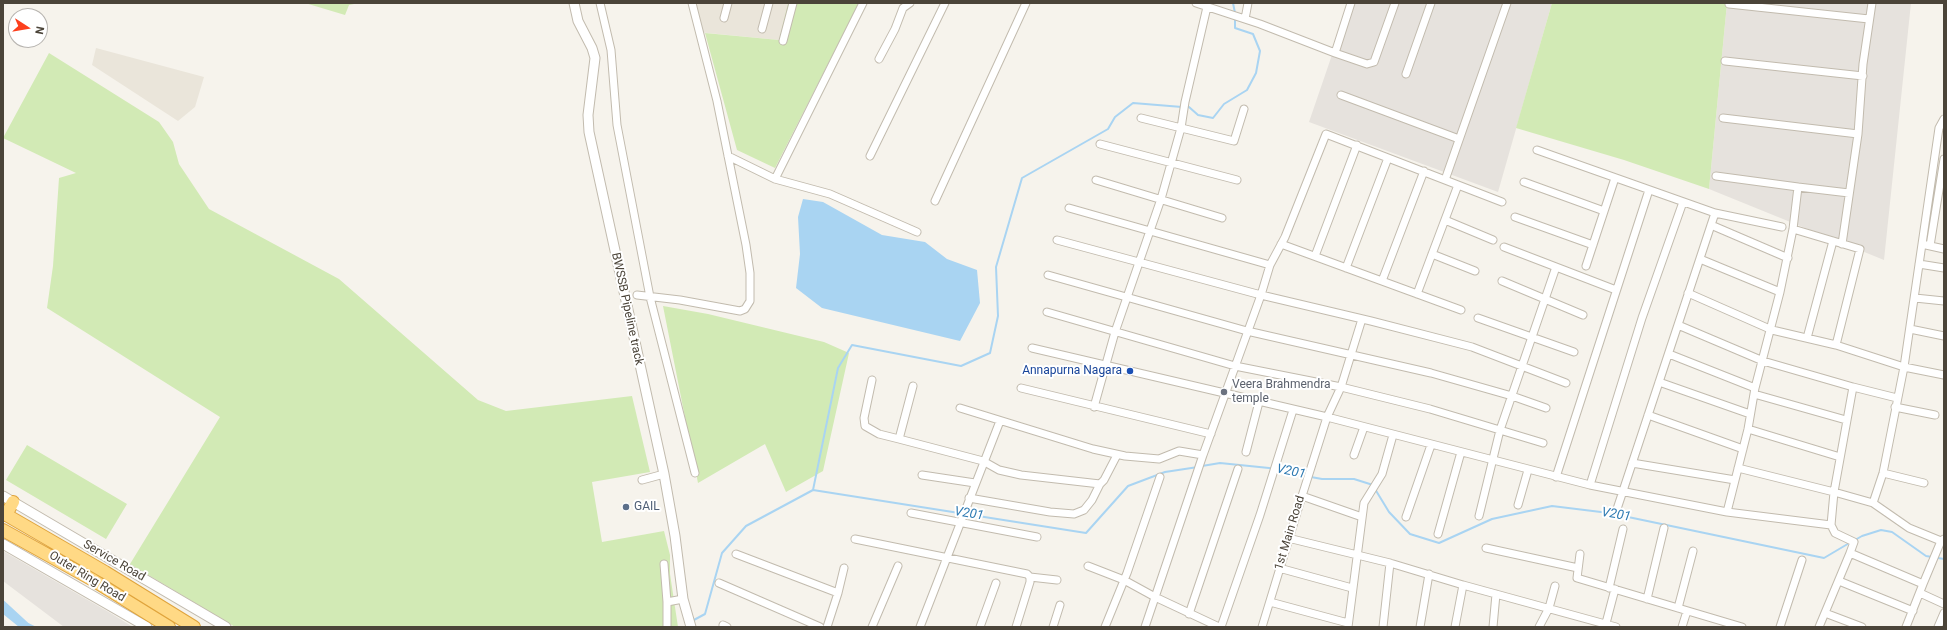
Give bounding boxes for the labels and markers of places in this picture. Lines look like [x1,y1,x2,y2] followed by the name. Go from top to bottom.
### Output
[1022,364,1122,378] place label: Annapurna Nagara
[1125,366,1135,376] marker: Annapurna Nagara
[1232,378,1331,406] place label: Veera Brahmendra temple
[1219,387,1229,397] marker: Veera Brahmendra temple
[634,500,660,514] place label: GAIL
[621,502,631,512] marker: GAIL

